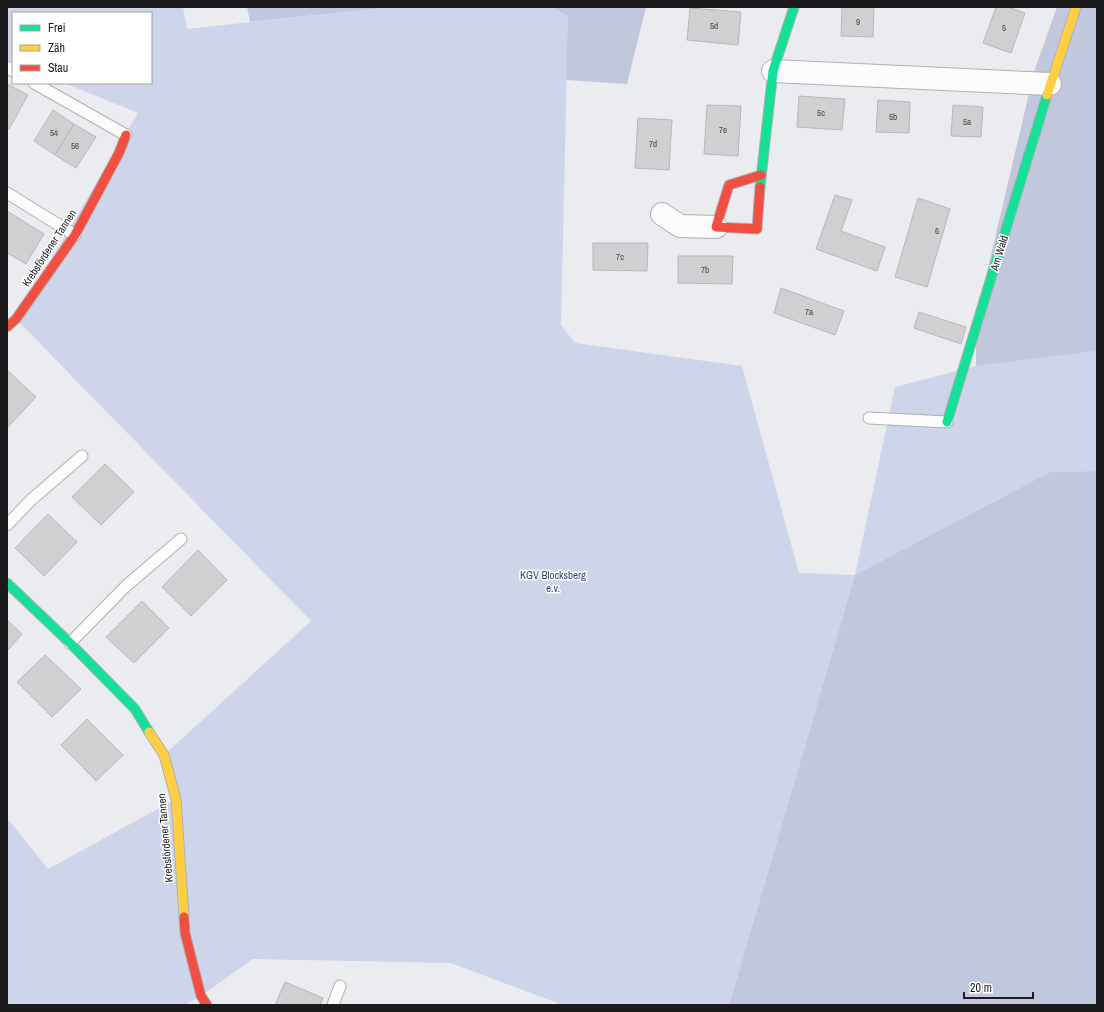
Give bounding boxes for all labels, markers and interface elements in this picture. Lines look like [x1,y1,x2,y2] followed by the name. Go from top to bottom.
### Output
[12,12,152,84] legend
[856,16,860,28] house number: 9
[48,20,66,36] text: Frei
[710,20,718,32] house number: 5d
[1002,22,1006,34] house number: 5
[48,40,65,56] text: Zäh
[48,60,68,76] text: Stau
[817,107,825,119] house number: 5c
[889,111,897,123] house number: 5b
[963,116,971,128] house number: 5a
[719,124,727,136] house number: 7e
[50,127,58,139] house number: 54
[649,138,657,150] house number: 7d
[71,140,79,152] house number: 56
[19,207,79,289] street label: Krebsfördener Tannen
[935,225,939,237] house number: 6
[987,234,1011,273] street label: Am Wald
[616,251,624,263] house number: 7c
[701,264,709,276] house number: 7b
[805,306,813,318] house number: 7a
[520,568,586,595] park label: KGV Blocksberg e.v.
[154,793,176,883] street label: Krebsfördener Tannen
[964,974,1033,1000] scale bar
[970,980,992,996] text: 20 m

